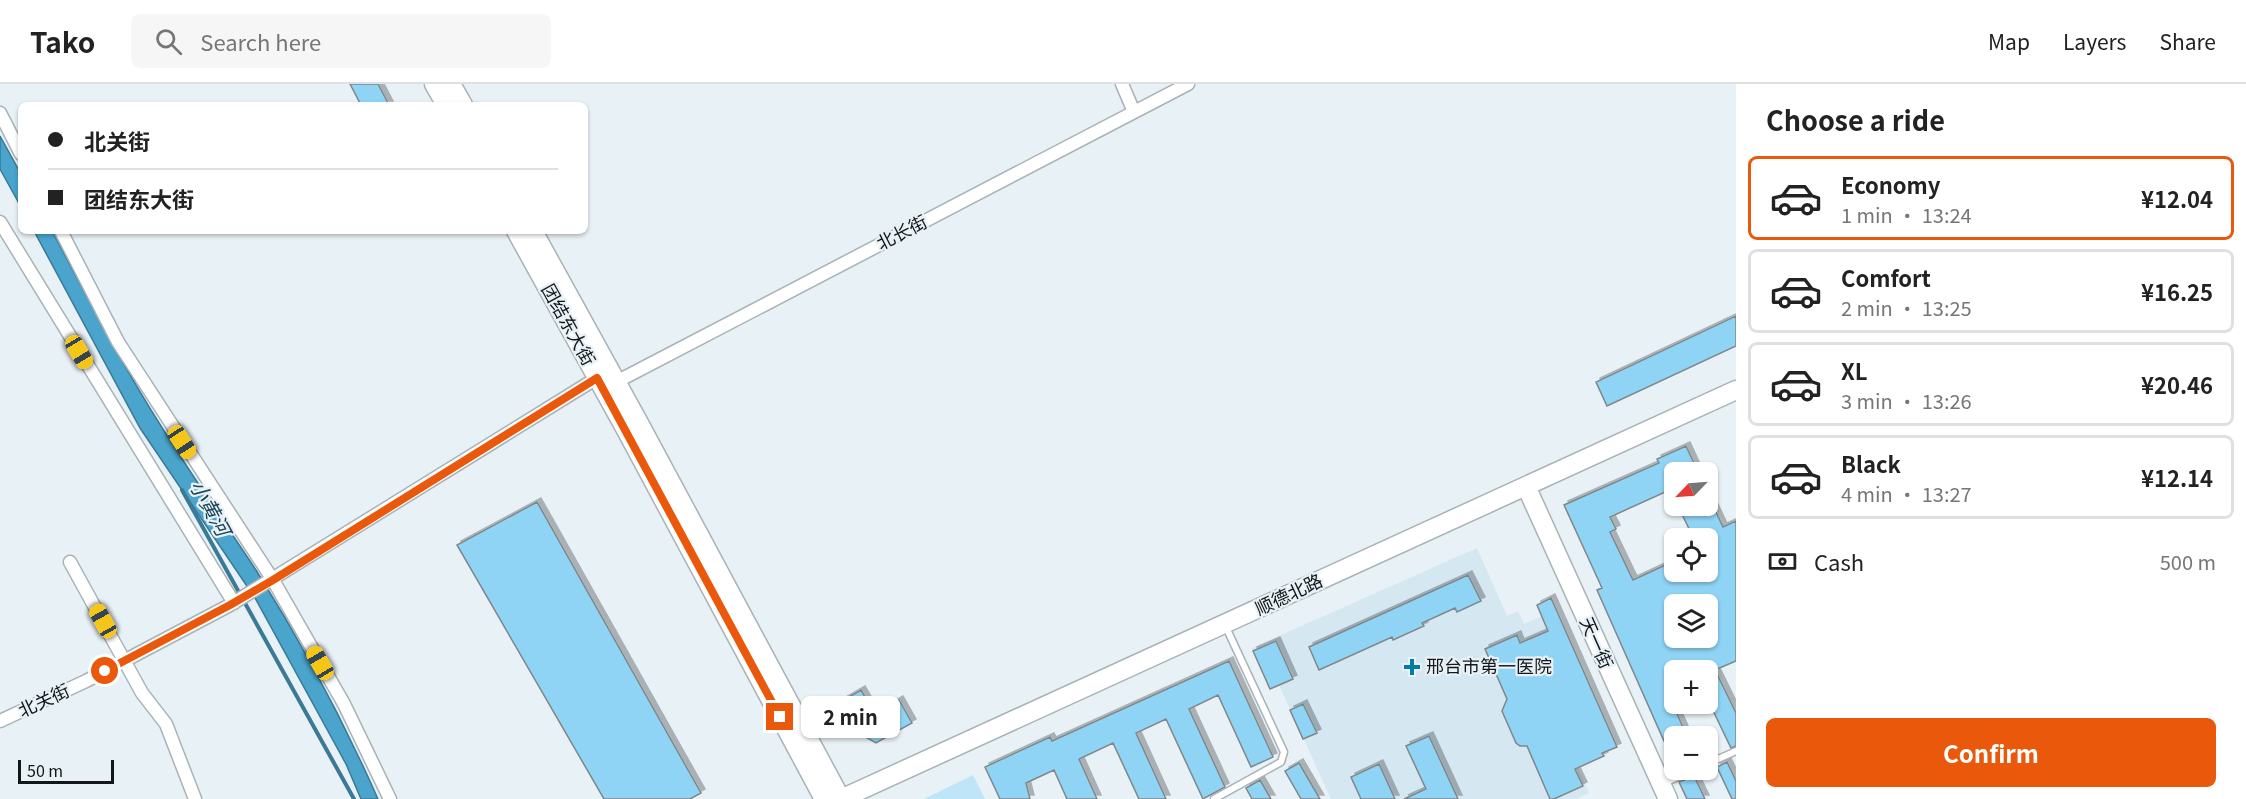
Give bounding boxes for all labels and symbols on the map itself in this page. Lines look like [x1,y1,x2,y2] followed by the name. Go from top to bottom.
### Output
[871,207,931,255] street label: 北长街
[537,278,603,370] street label: 团结东大街
[62,332,96,372] car
[165,422,199,462] car
[1664,462,1718,516] north arrow
[184,474,240,544] water label: 小黄河
[1250,566,1326,620] street label: 顺德北路
[86,601,120,641] car
[1575,612,1621,672] street label: 天一街
[303,643,337,683] car
[1426,652,1552,678] place label: 邢台市第一医院
[91,657,118,684] route start
[1403,658,1421,676] marker: 邢台市第一医院
[13,676,73,722] street label: 北关街
[801,696,900,738] callout: 2 min
[766,703,793,730] route end
[18,757,114,784] scale bar

